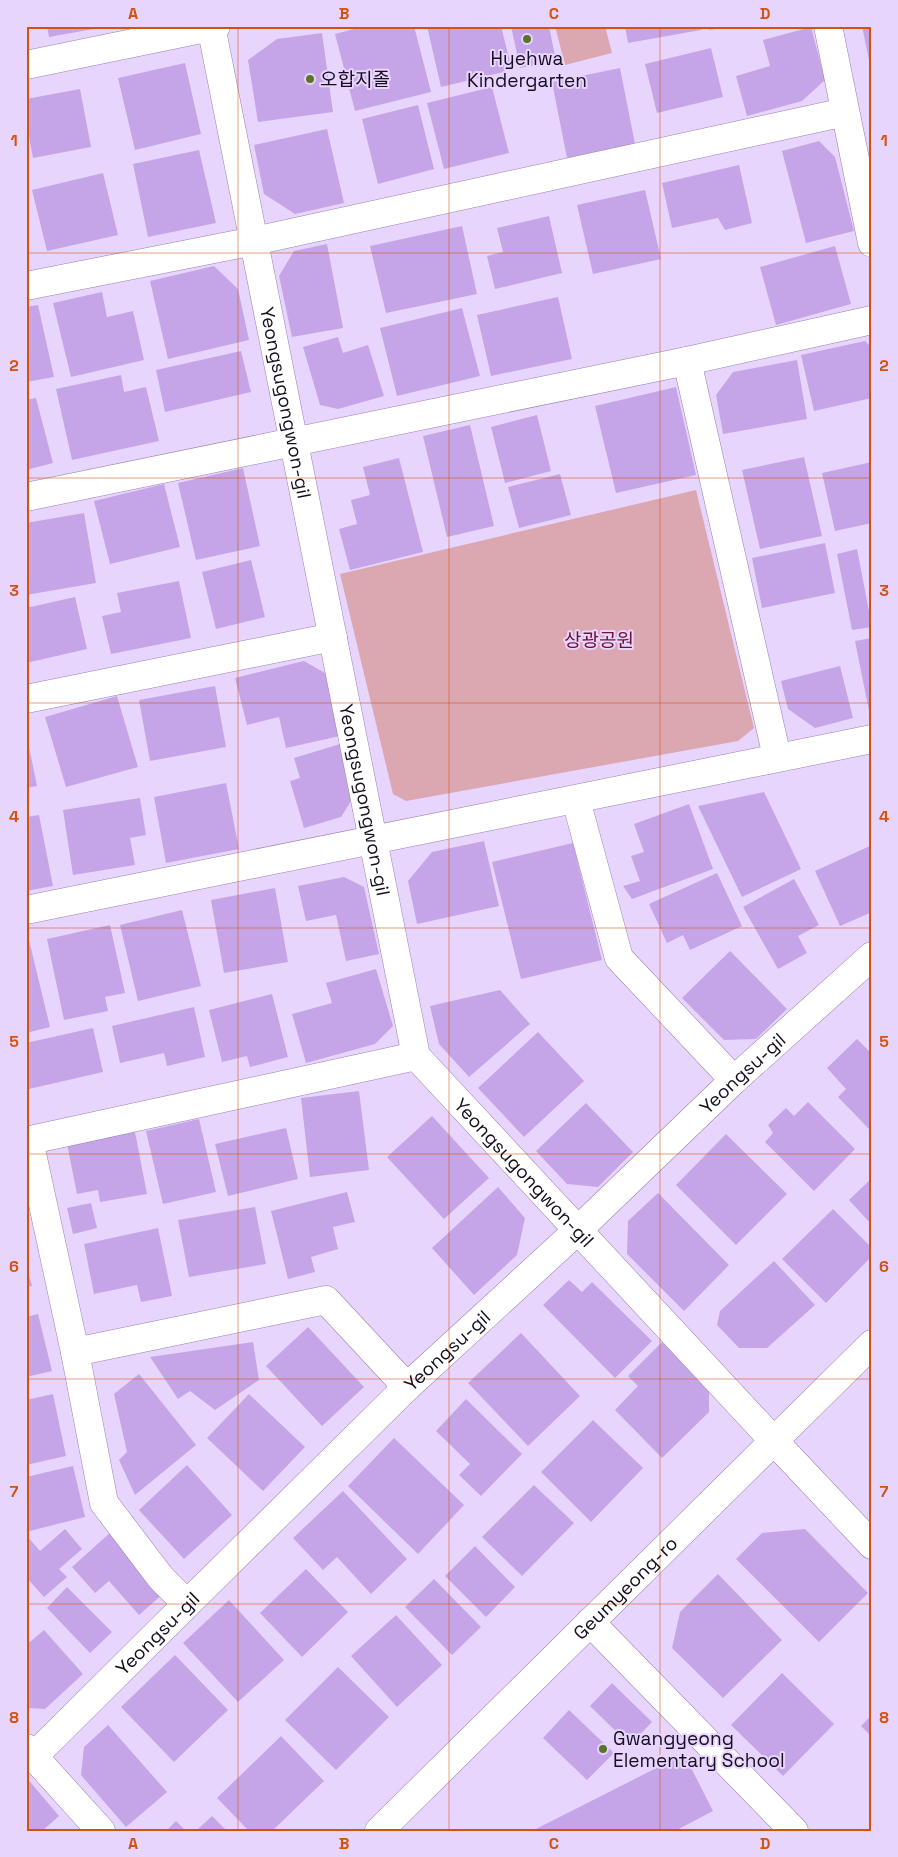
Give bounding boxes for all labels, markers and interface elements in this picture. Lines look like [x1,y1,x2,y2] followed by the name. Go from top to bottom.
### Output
[128,3,138,24] text: A
[339,3,349,24] text: B
[549,3,559,24] text: C
[760,3,770,24] text: D
[521,33,533,45] marker: Hyehwa Kindergarten
[467,46,587,93] place label: Hyehwa Kindergarten
[320,67,390,92] place label: 오합지졸
[304,73,316,85] marker: 오합지졸
[10,130,18,151] text: 1
[880,130,888,151] text: 1
[254,305,317,501] street label: Yeongsugongwon-gil
[9,355,19,376] text: 2
[879,355,889,376] text: 2
[9,580,19,601] text: 3
[879,580,889,601] text: 3
[564,628,634,653] park label: 상광공원
[333,702,396,898] street label: Yeongsugongwon-gil
[9,806,19,827] text: 4
[879,806,889,827] text: 4
[694,1028,791,1120] street label: Yeongsu-gil
[9,1031,19,1052] text: 5
[879,1031,889,1052] text: 5
[448,1093,599,1253] street label: Yeongsugongwon-gil
[9,1256,19,1277] text: 6
[879,1256,889,1277] text: 6
[399,1305,496,1397] street label: Yeongsu-gil
[10,1481,19,1502] text: 7
[880,1481,889,1502] text: 7
[568,1531,683,1645] street label: Geumyeong-ro
[110,1587,205,1681] street label: Yeongsu-gil
[9,1707,19,1728] text: 8
[879,1707,889,1728] text: 8
[613,1726,785,1773] place label: Gwangyeong Elementary School
[597,1743,609,1755] marker: Gwangyeong Elementary School
[128,1833,138,1854] text: A
[339,1833,349,1854] text: B
[549,1833,559,1854] text: C
[760,1833,770,1854] text: D

